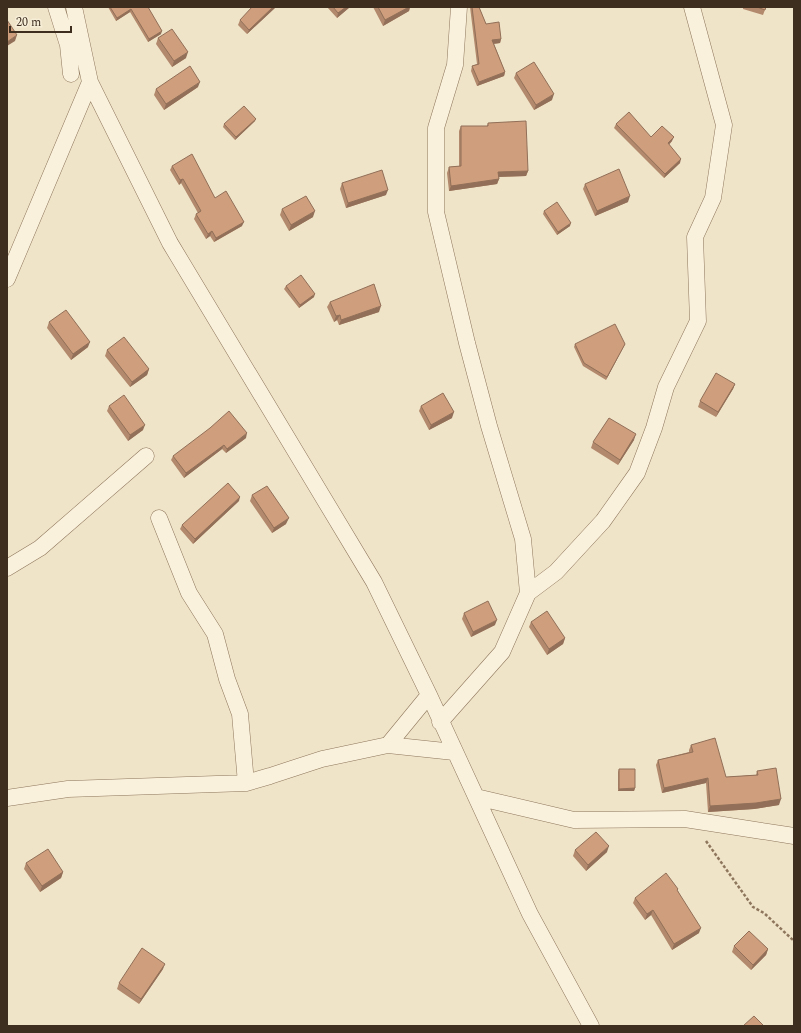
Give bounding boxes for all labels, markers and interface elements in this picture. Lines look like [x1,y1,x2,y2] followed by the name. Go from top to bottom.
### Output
[10,8,71,34] scale bar
[16,13,41,32] text: 20 m

